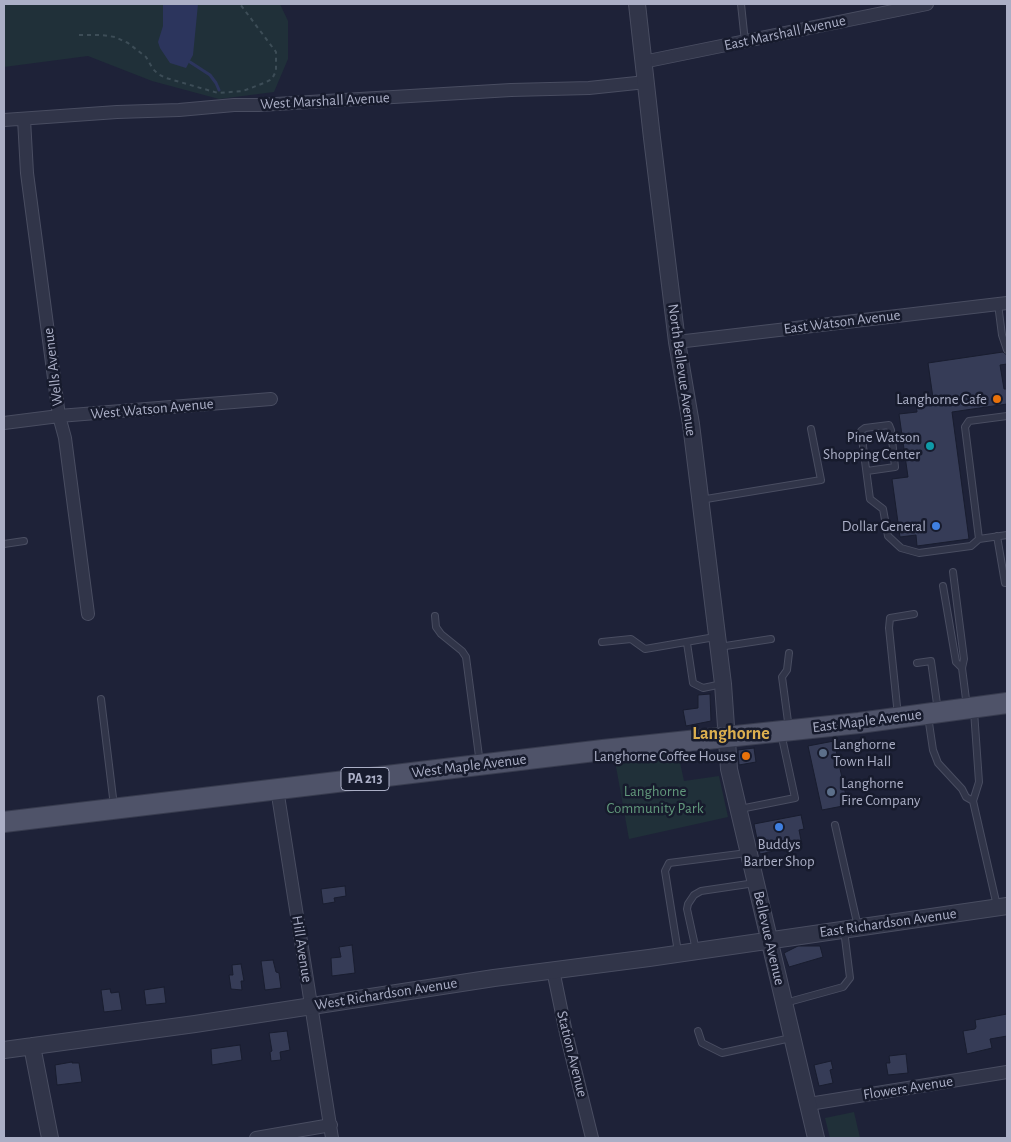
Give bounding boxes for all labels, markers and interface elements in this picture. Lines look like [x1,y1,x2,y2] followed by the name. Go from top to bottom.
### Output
[723,11,847,55] street label: East Marshall Avenue
[260,89,390,113] street label: West Marshall Avenue
[664,303,700,437] street label: North Bellevue Avenue
[783,306,901,338] street label: East Watson Avenue
[39,327,67,407] street label: Wells Avenue
[896,390,987,408] place label: Langhorne Cafe
[991,393,1003,405] marker: Langhorne Cafe
[90,395,214,423] street label: West Watson Avenue
[823,428,920,463] place label: Pine Watson Shopping Center
[924,440,936,452] marker: Pine Watson Shopping Center
[842,517,926,535] place label: Dollar General
[930,520,942,532] marker: Dollar General
[811,705,923,737] street label: East Maple Avenue
[692,723,770,745] district label: Langhorne
[833,735,896,770] place label: Langhorne Town Hall
[594,747,736,765] place label: Langhorne Coffee House
[817,747,829,759] marker: Langhorne Town Hall
[411,750,527,782] street label: West Maple Avenue
[740,750,752,762] marker: Langhorne Coffee House
[341,768,389,791] road number: PA 213
[841,774,920,809] place label: Langhorne Fire Company
[607,782,703,817] park label: Langhorne Community Park
[825,786,837,798] marker: Langhorne Fire Company
[773,821,785,833] marker: Buddys Barber Shop
[743,835,815,870] place label: Buddys Barber Shop
[749,889,789,987] street label: Bellevue Avenue
[818,904,958,942] street label: East Richardson Avenue
[288,914,316,984] street label: Hill Avenue
[313,974,459,1014] street label: West Richardson Avenue
[553,1009,591,1099] street label: Station Avenue
[862,1072,954,1104] street label: Flowers Avenue

